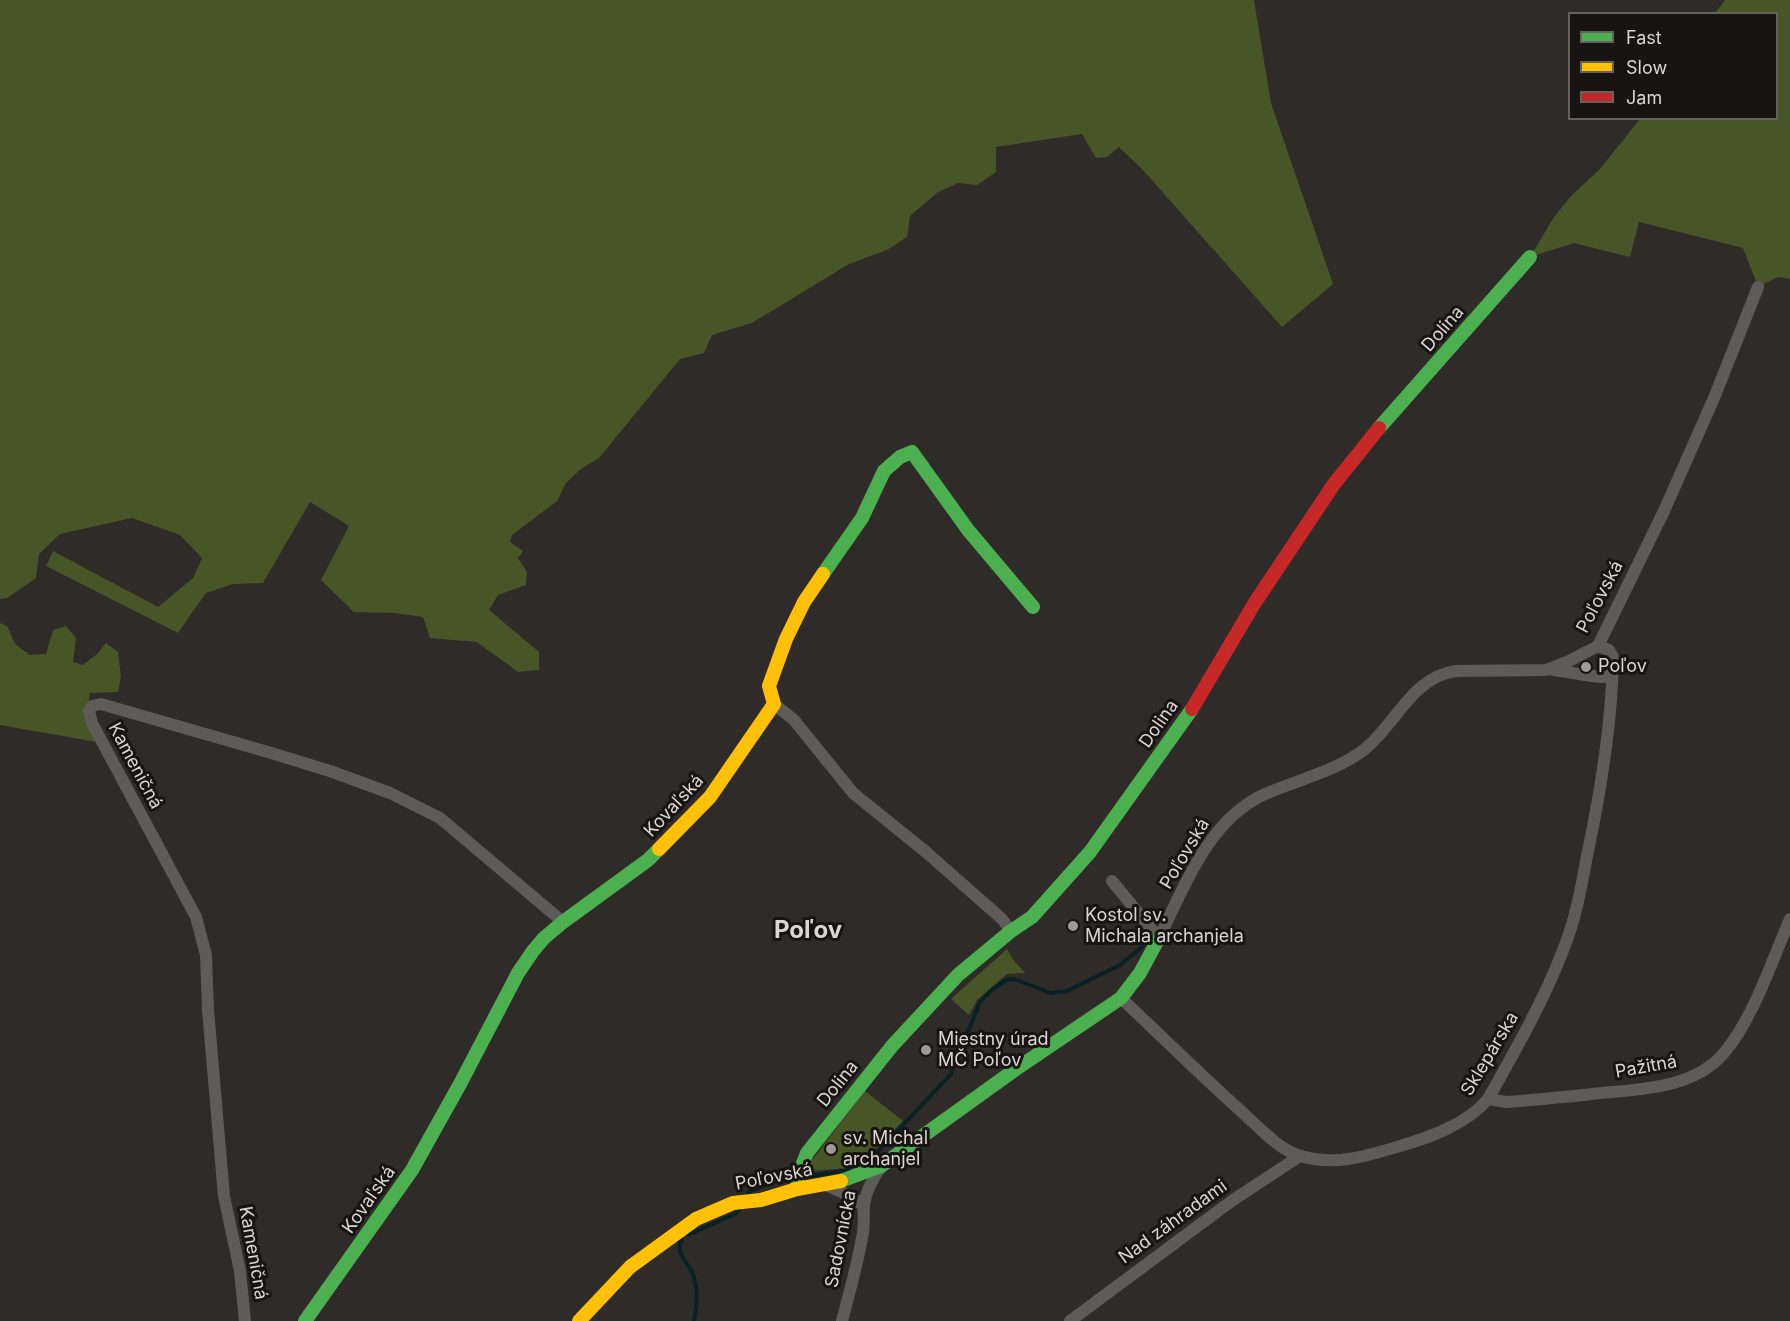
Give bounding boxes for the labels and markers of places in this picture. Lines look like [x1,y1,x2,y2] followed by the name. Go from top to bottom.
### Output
[1598,656,1647,678] place label: Poľov
[1579,660,1593,674] marker: Poľov
[1085,905,1244,948] place label: Kostol sv. Michala archanjela
[1066,919,1080,933] marker: Kostol sv. Michala archanjela
[938,1029,1049,1072] place label: Miestny úrad MČ Poľov
[919,1043,933,1057] marker: Miestny úrad MČ Poľov
[843,1128,928,1170] place label: sv. Michal archanjel
[824,1142,838,1156] marker: sv. Michal archanjel

